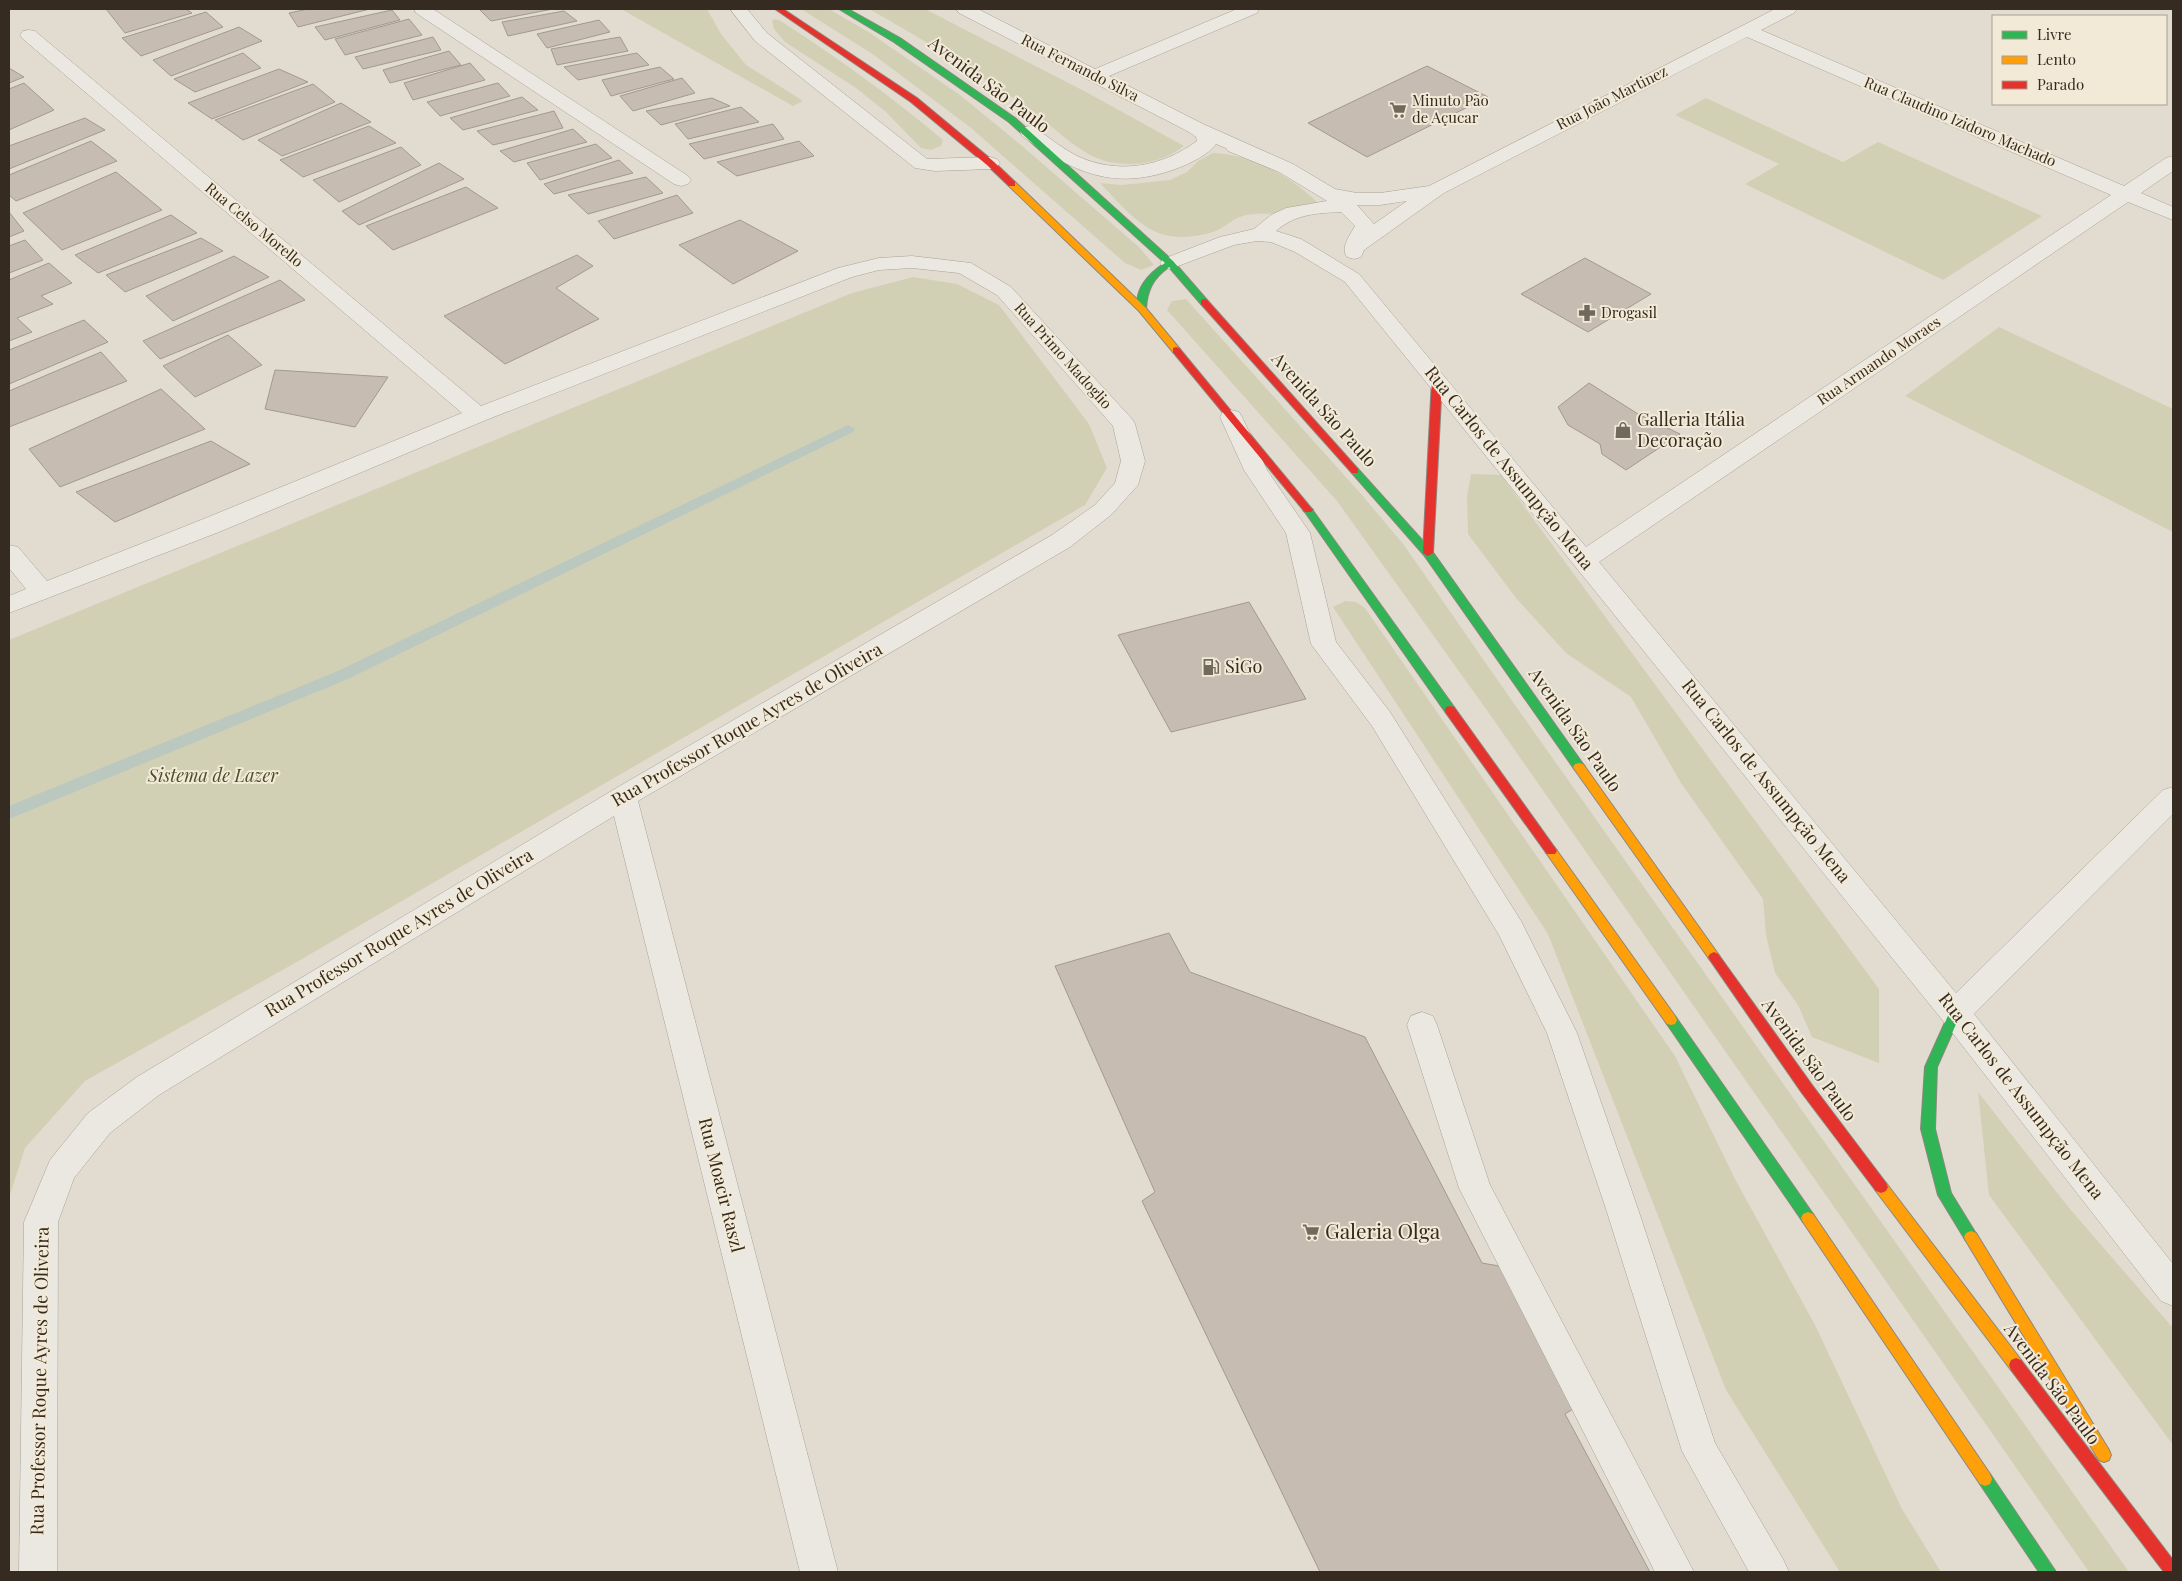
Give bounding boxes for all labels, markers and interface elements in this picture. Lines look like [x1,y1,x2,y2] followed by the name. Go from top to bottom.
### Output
[1992,15,2167,105] legend
[2037,24,2072,44] text: Livre
[1018,29,1143,106] street label: Rua Fernando Silva
[923,30,1055,138] street label: Avenida São Paulo
[2037,49,2076,69] text: Lento
[1553,60,1671,134] street label: Rua João Martinez
[1861,71,2060,171] street label: Rua Claudino Izidoro Machado
[2037,74,2084,94] text: Parado
[1412,90,1489,127] place label: Minuto Pão de Açucar
[1388,100,1408,120] supermarket icon: Minuto Pão de Açucar
[202,177,308,271] street label: Rua Celso Morello
[1011,298,1117,413] street label: Rua Primo Madoglio
[1601,302,1657,322] place label: Drogasil
[1577,303,1597,323] pharmacy icon: Drogasil
[1813,311,1944,409] street label: Rua Armando Moraes
[1266,346,1383,472] street label: Avenida São Paulo
[1420,360,1600,574] street label: Rua Carlos de Assumpção Mena
[1637,407,1745,452] place label: Galleria Itália Decoração
[1613,420,1633,440] shop icon: Galleria Itália Decoração
[607,637,886,812] street label: Rua Professor Roque Ayres de Oliveira
[1225,654,1262,678] place label: SiGo
[1201,657,1221,677] fuel station icon: SiGo
[1523,662,1628,796] street label: Avenida São Paulo
[1677,673,1857,887] street label: Rua Carlos de Assumpção Mena
[147,763,279,787] park label: Sistema de Lazer
[260,842,537,1022] street label: Rua Professor Roque Ayres de Oliveira
[1934,987,2110,1204] street label: Rua Carlos de Assumpção Mena
[1756,992,1863,1126] street label: Avenida São Paulo
[694,1115,750,1255] street label: Rua Moacir Raszl
[1325,1216,1441,1244] place label: Galeria Olga
[1301,1222,1321,1242] supermarket icon: Galeria Olga
[24,1226,54,1536] street label: Rua Professor Roque Ayres de Oliveira
[1999,1317,2107,1449] street label: Avenida São Paulo

